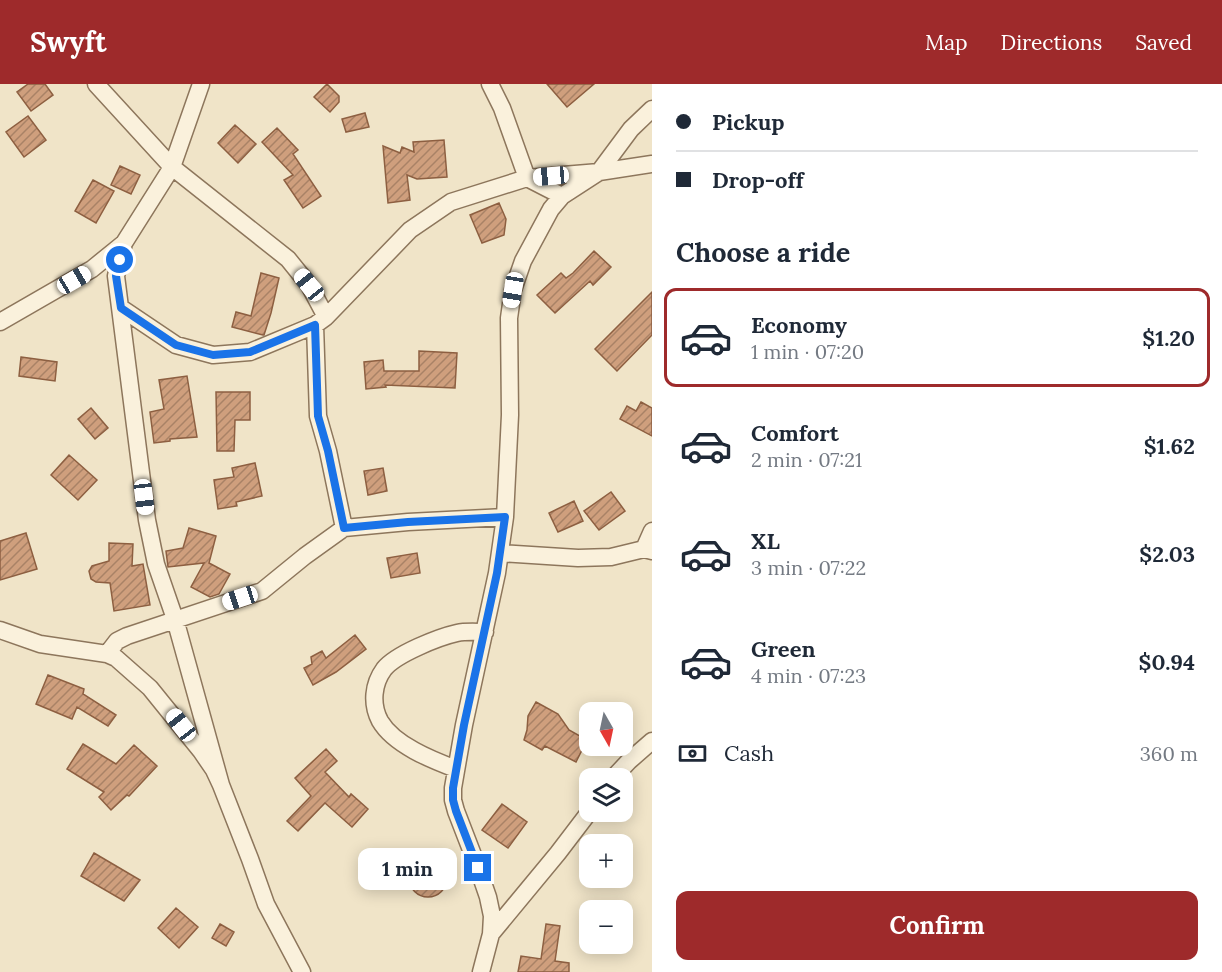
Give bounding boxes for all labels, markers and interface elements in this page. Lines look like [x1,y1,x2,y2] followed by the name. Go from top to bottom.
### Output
[30,24,106,60] text: Swyft
[925,29,968,56] text: Map
[1001,29,1102,56] text: Directions
[1135,29,1192,56] text: Saved
[712,108,785,136] text: Pickup
[532,165,570,187] car
[712,166,804,194] text: Drop-off
[676,235,850,269] text: Choose a ride
[106,246,133,273] route start
[54,263,94,297] car
[291,265,327,305] car
[501,271,525,309] car
[679,311,733,365] icon: car
[751,311,847,339] text: Economy
[1142,324,1195,352] text: $1.20
[751,339,864,364] text: 1 min · 07:20
[679,419,733,473] icon: car
[751,419,839,447] text: Comfort
[1144,432,1195,460] text: $1.62
[751,447,862,472] text: 2 min · 07:21
[133,478,155,516] car
[679,527,733,581] icon: car
[751,527,780,555] text: XL
[1139,540,1195,568] text: $2.03
[751,555,866,580] text: 3 min · 07:22
[220,584,260,612] car
[679,635,733,689] icon: car
[751,635,816,663] text: Green
[1139,648,1195,676] text: $0.94
[751,663,866,688] text: 4 min · 07:23
[579,702,633,756] north arrow
[579,702,633,954] map controls
[163,705,199,745] car
[676,737,709,770] icon: cash
[724,739,774,767] text: Cash
[1140,741,1198,766] text: 360 m
[579,768,633,822] button: layers
[579,834,633,888] button: +
[358,847,457,889] callout: 1 min
[464,854,491,881] route end
[382,856,433,881] text: 1 min
[676,891,1198,960] button: Confirm
[579,900,633,954] button: −

